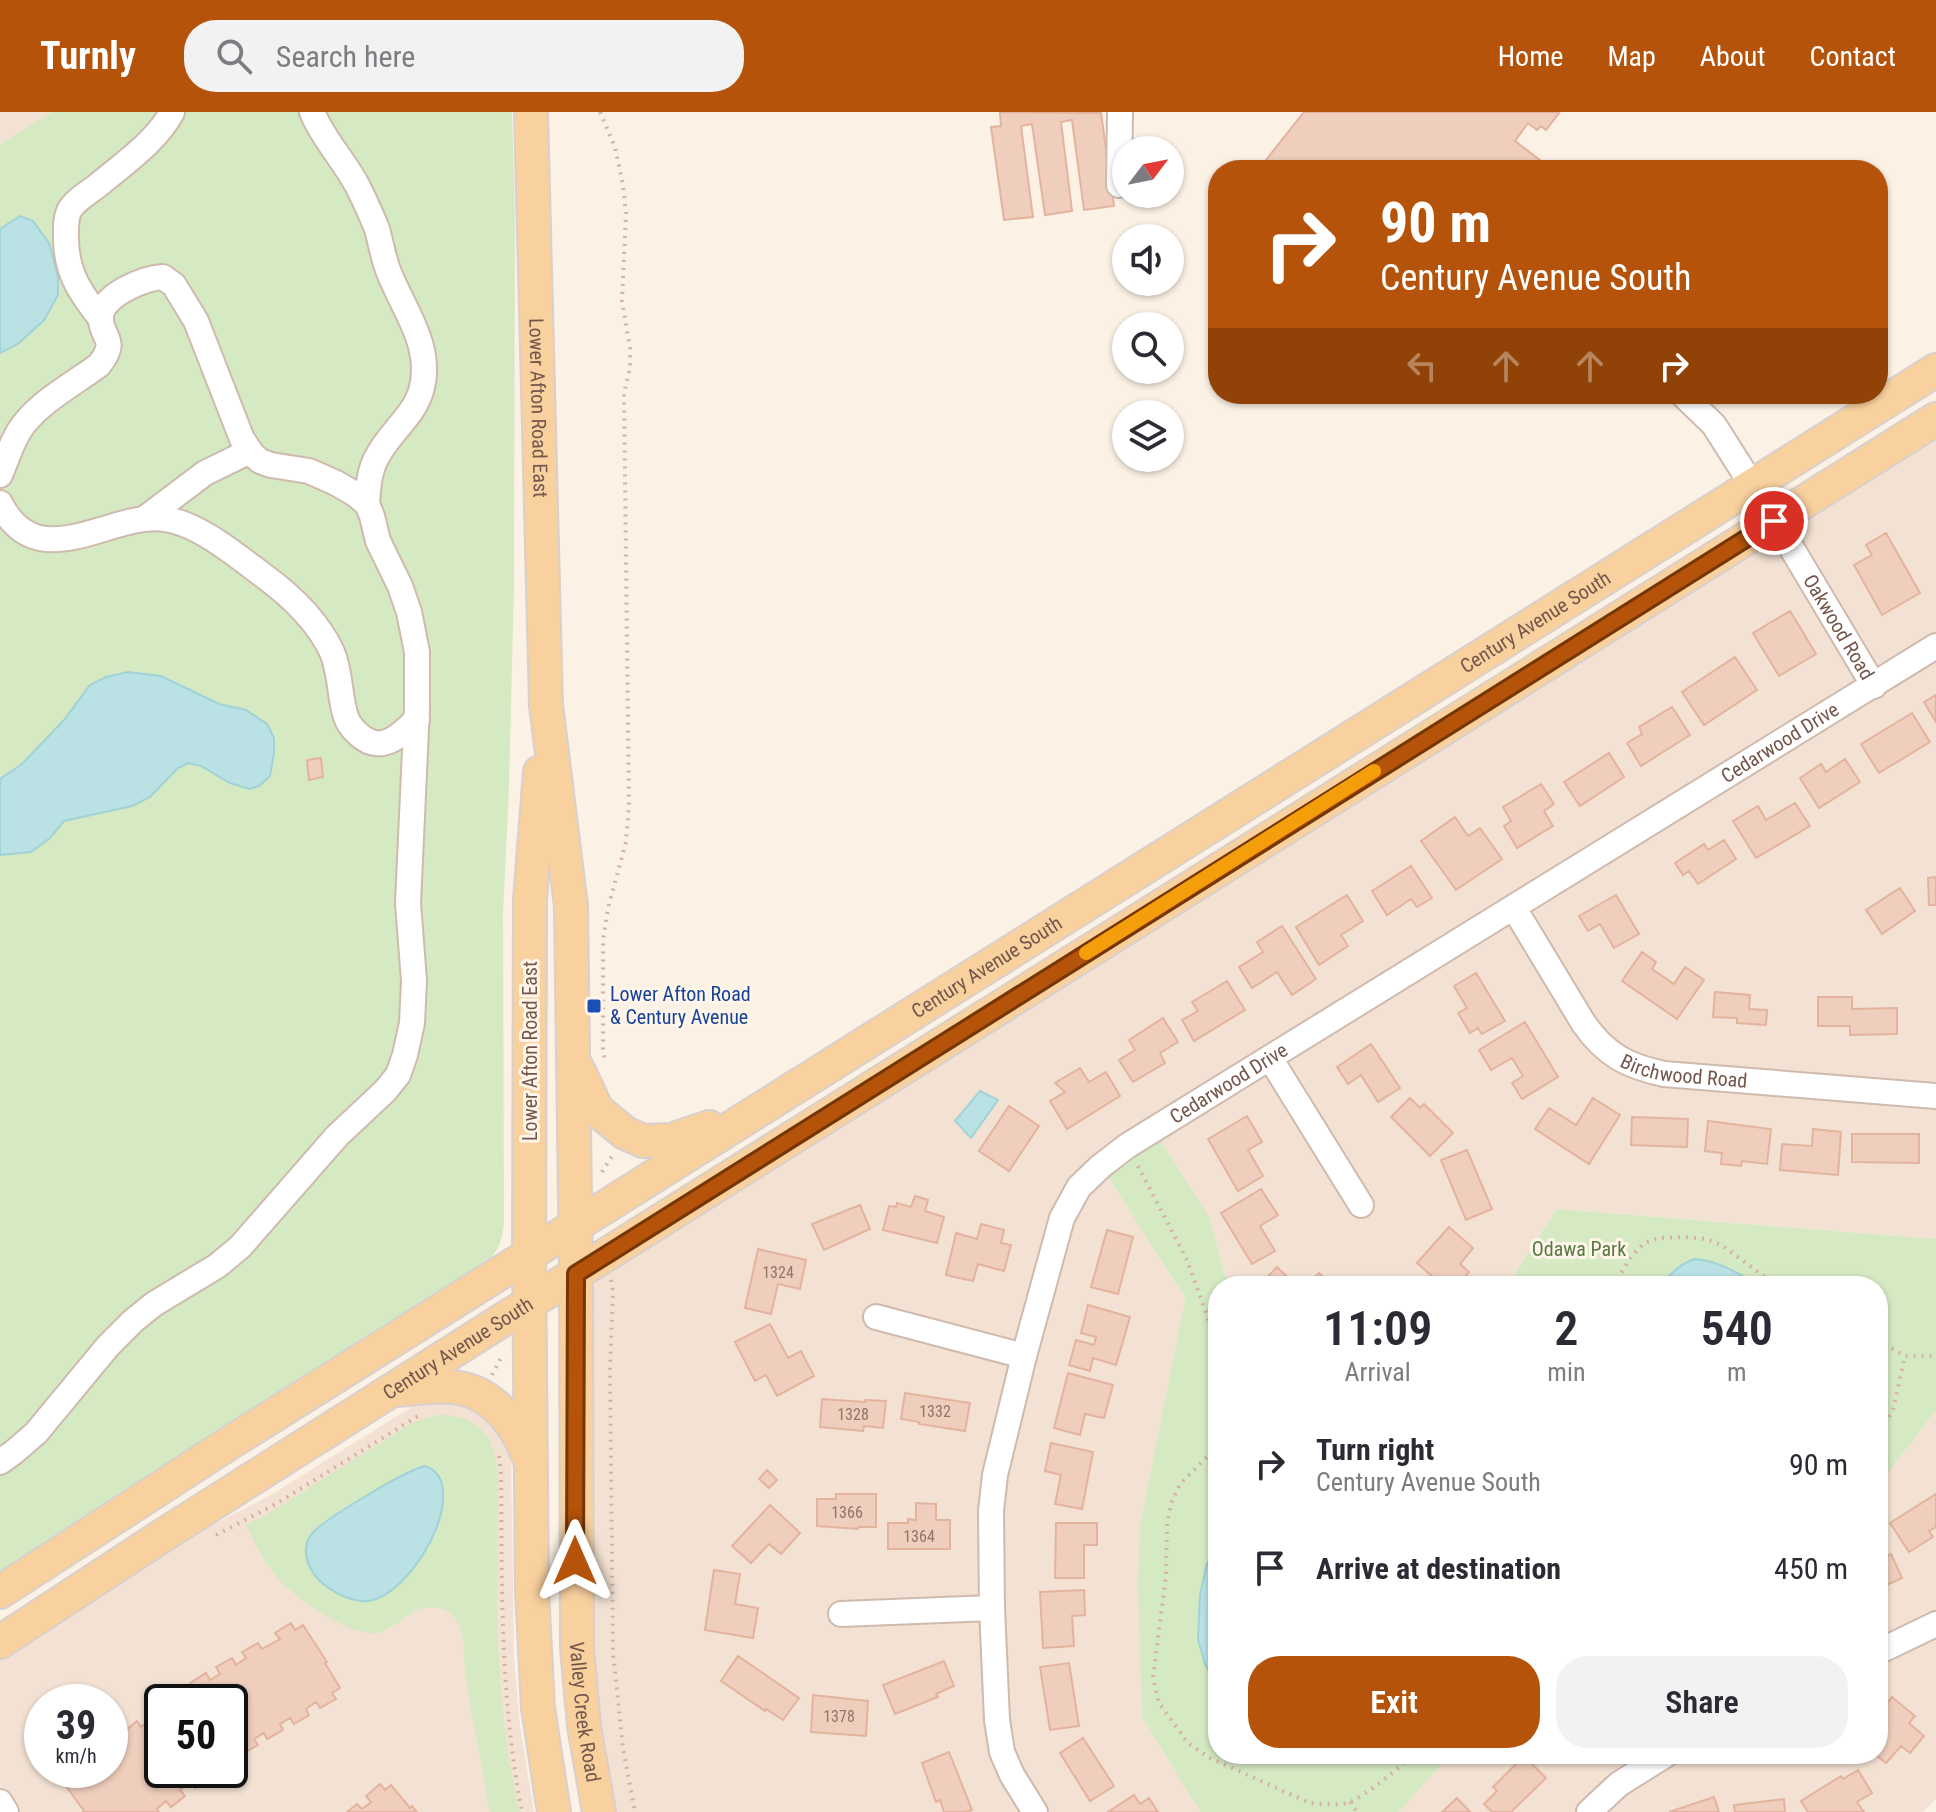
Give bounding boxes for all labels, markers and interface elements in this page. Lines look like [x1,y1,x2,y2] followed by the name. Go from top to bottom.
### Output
[184,20,744,92] search box
[40,34,136,78] text: Turnly
[212,34,256,78] icon: search
[276,39,415,74] text: Search here
[1498,40,1563,73] text: Home
[1607,40,1656,73] text: Map
[1700,40,1766,73] text: About
[1810,40,1896,73] text: Contact
[1112,136,1184,208] north arrow
[1112,136,1184,472] map controls
[1380,190,1491,256] text: 90 m
[1248,192,1352,296] icon: right
[1112,224,1184,296] button: sound
[1380,257,1691,299] text: Century Avenue South
[1112,312,1184,384] button: search
[524,318,553,498] street label: Lower Afton Road East
[1400,344,1444,388] icon: left
[1484,344,1528,388] icon: ahead
[1568,344,1612,388] icon: ahead
[1652,344,1696,388] icon: right
[1112,400,1184,472] button: layers
[1740,487,1808,555] pin
[1752,499,1796,543] icon: arrive
[1456,566,1615,678] street label: Century Avenue South
[1798,570,1879,684] street label: Oakwood Road
[1717,697,1843,788] street label: Cedarwood Drive
[907,911,1066,1023] street label: Century Avenue South
[518,961,542,1141] street label: Lower Afton Road East
[610,982,751,1029] place label: Lower Afton Road & Century Avenue
[585,997,603,1015] marker: Lower Afton Road & Century Avenue
[1165,1038,1292,1129] street label: Cedarwood Drive
[1617,1049,1748,1093] street label: Birchwood Road
[1532,1237,1626,1261] park label: Odawa Park
[762,1263,794,1282] house number: 1324
[378,1292,537,1405] street label: Century Avenue South
[1323,1300,1432,1357] text: 11:09
[1554,1300,1578,1357] text: 2
[1701,1300,1773,1357] text: 540
[1345,1357,1411,1387] text: Arrival
[1547,1357,1585,1387] text: min
[1727,1357,1747,1387] text: m
[919,1402,951,1421] house number: 1332
[837,1405,869,1424] house number: 1328
[1316,1432,1434,1467] text: Turn right
[1248,1442,1292,1486] icon: right
[1789,1447,1848,1482] text: 90 m
[1316,1467,1541,1497] text: Century Avenue South
[831,1503,863,1522] house number: 1366
[533,1519,617,1603] position arrow
[903,1527,935,1546] house number: 1364
[1248,1546,1292,1590] icon: arrive
[1316,1551,1561,1586] text: Arrive at destination
[1774,1551,1848,1586] text: 450 m
[565,1641,606,1784] street label: Valley Creek Road
[1248,1656,1540,1748] button: Exit
[1556,1656,1848,1748] button: Share
[144,1684,248,1788] speed limit sign: 50
[56,1702,96,1749] text: 39
[823,1707,855,1726] house number: 1378
[55,1744,97,1768] text: km/h

